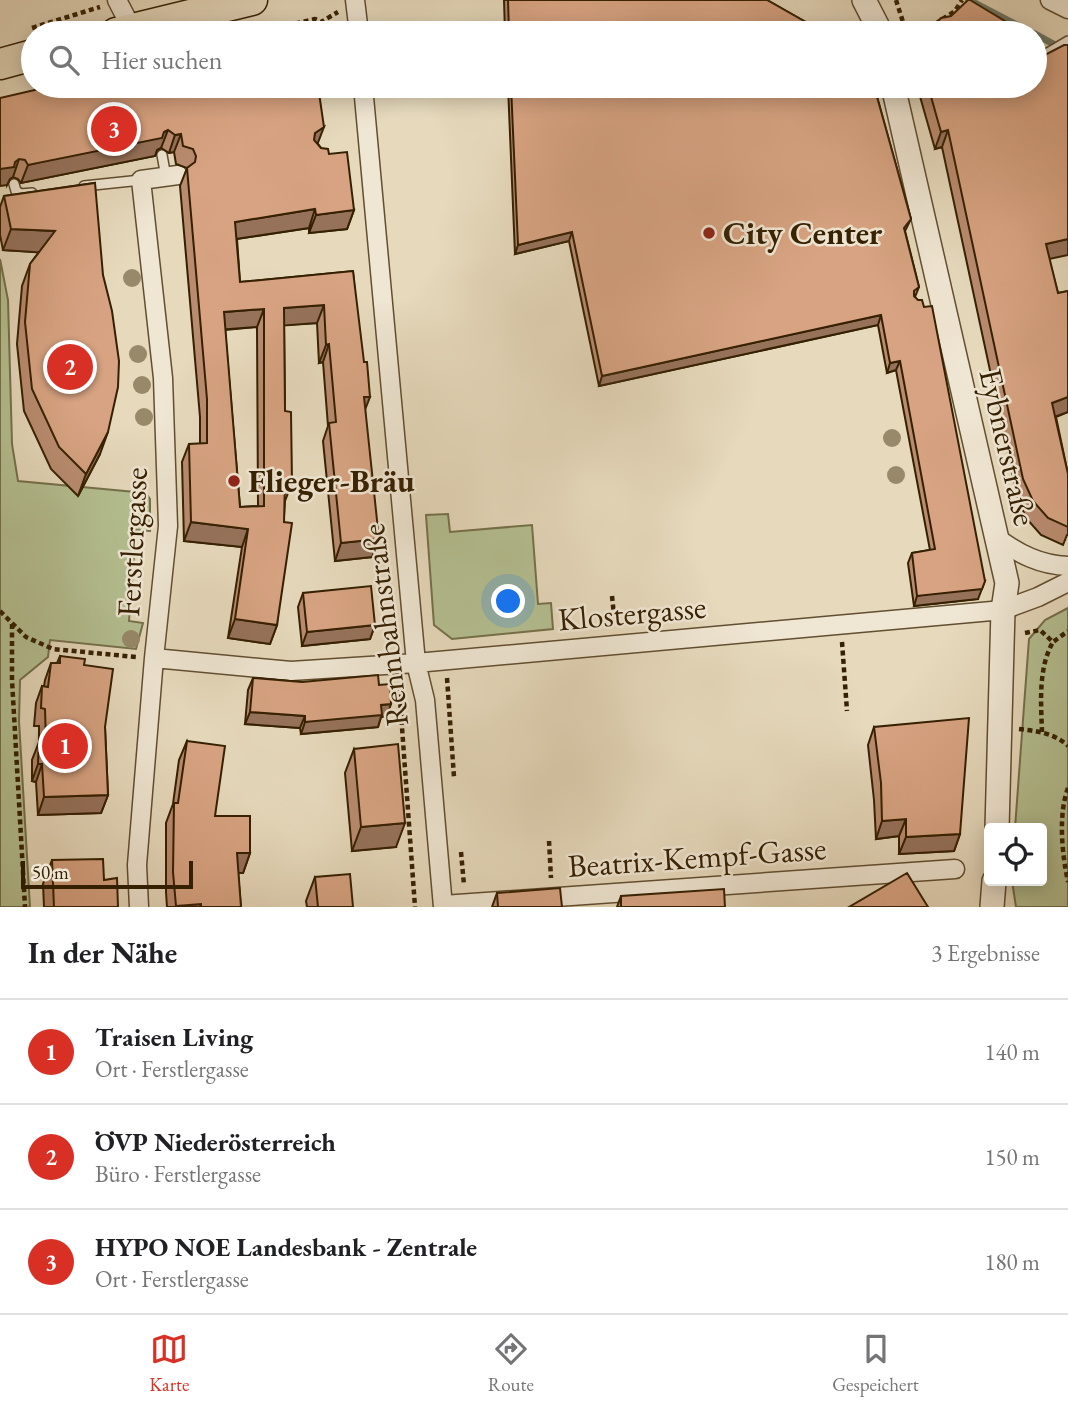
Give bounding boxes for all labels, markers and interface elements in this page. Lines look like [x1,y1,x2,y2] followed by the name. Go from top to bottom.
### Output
[21,21,1047,98] search box
[45,41,83,79] icon: search
[101,43,222,77] text: Hier suchen
[91,103,137,155] pin: 3
[723,212,883,254] place label: City Center
[701,225,717,241] marker: City Center
[47,341,93,393] pin: 2
[970,364,1046,530] street label: Eybnerstraße
[248,460,415,502] place label: Flieger-Bräu
[107,466,157,618] street label: Ferstlergasse
[226,473,242,489] marker: Flieger-Bräu
[352,521,418,729] street label: Rennbahnstraße
[491,584,525,618] your location
[556,586,708,640] street label: Klostergasse
[42,720,88,772] pin: 1
[984,823,1047,886] map controls
[984,823,1047,886] button: locate
[566,827,828,887] street label: Beatrix-Kempf-Gasse
[21,858,192,890] scale bar
[32,860,69,885] text: 50 m
[28,933,177,972] text: In der Nähe
[931,938,1040,968] text: 3 Ergebnisse
[95,1020,253,1054] text: Traisen Living
[45,1037,57,1067] text: 1
[984,1037,1040,1067] text: 140 m
[95,1054,249,1084] text: Ort · Ferstlergasse
[95,1125,336,1159] text: ÖVP Niederösterreich
[45,1142,57,1172] text: 2
[984,1142,1040,1172] text: 150 m
[95,1159,261,1189] text: Büro · Ferstlergasse
[95,1230,477,1264] text: HYPO NOE Landesbank - Zentrale
[45,1247,57,1277] text: 3
[984,1247,1040,1277] text: 180 m
[95,1264,249,1294] text: Ort · Ferstlergasse
[149,1330,189,1397] tab: Karte
[488,1330,534,1397] tab: Route
[832,1330,919,1397] tab: Gespeichert

